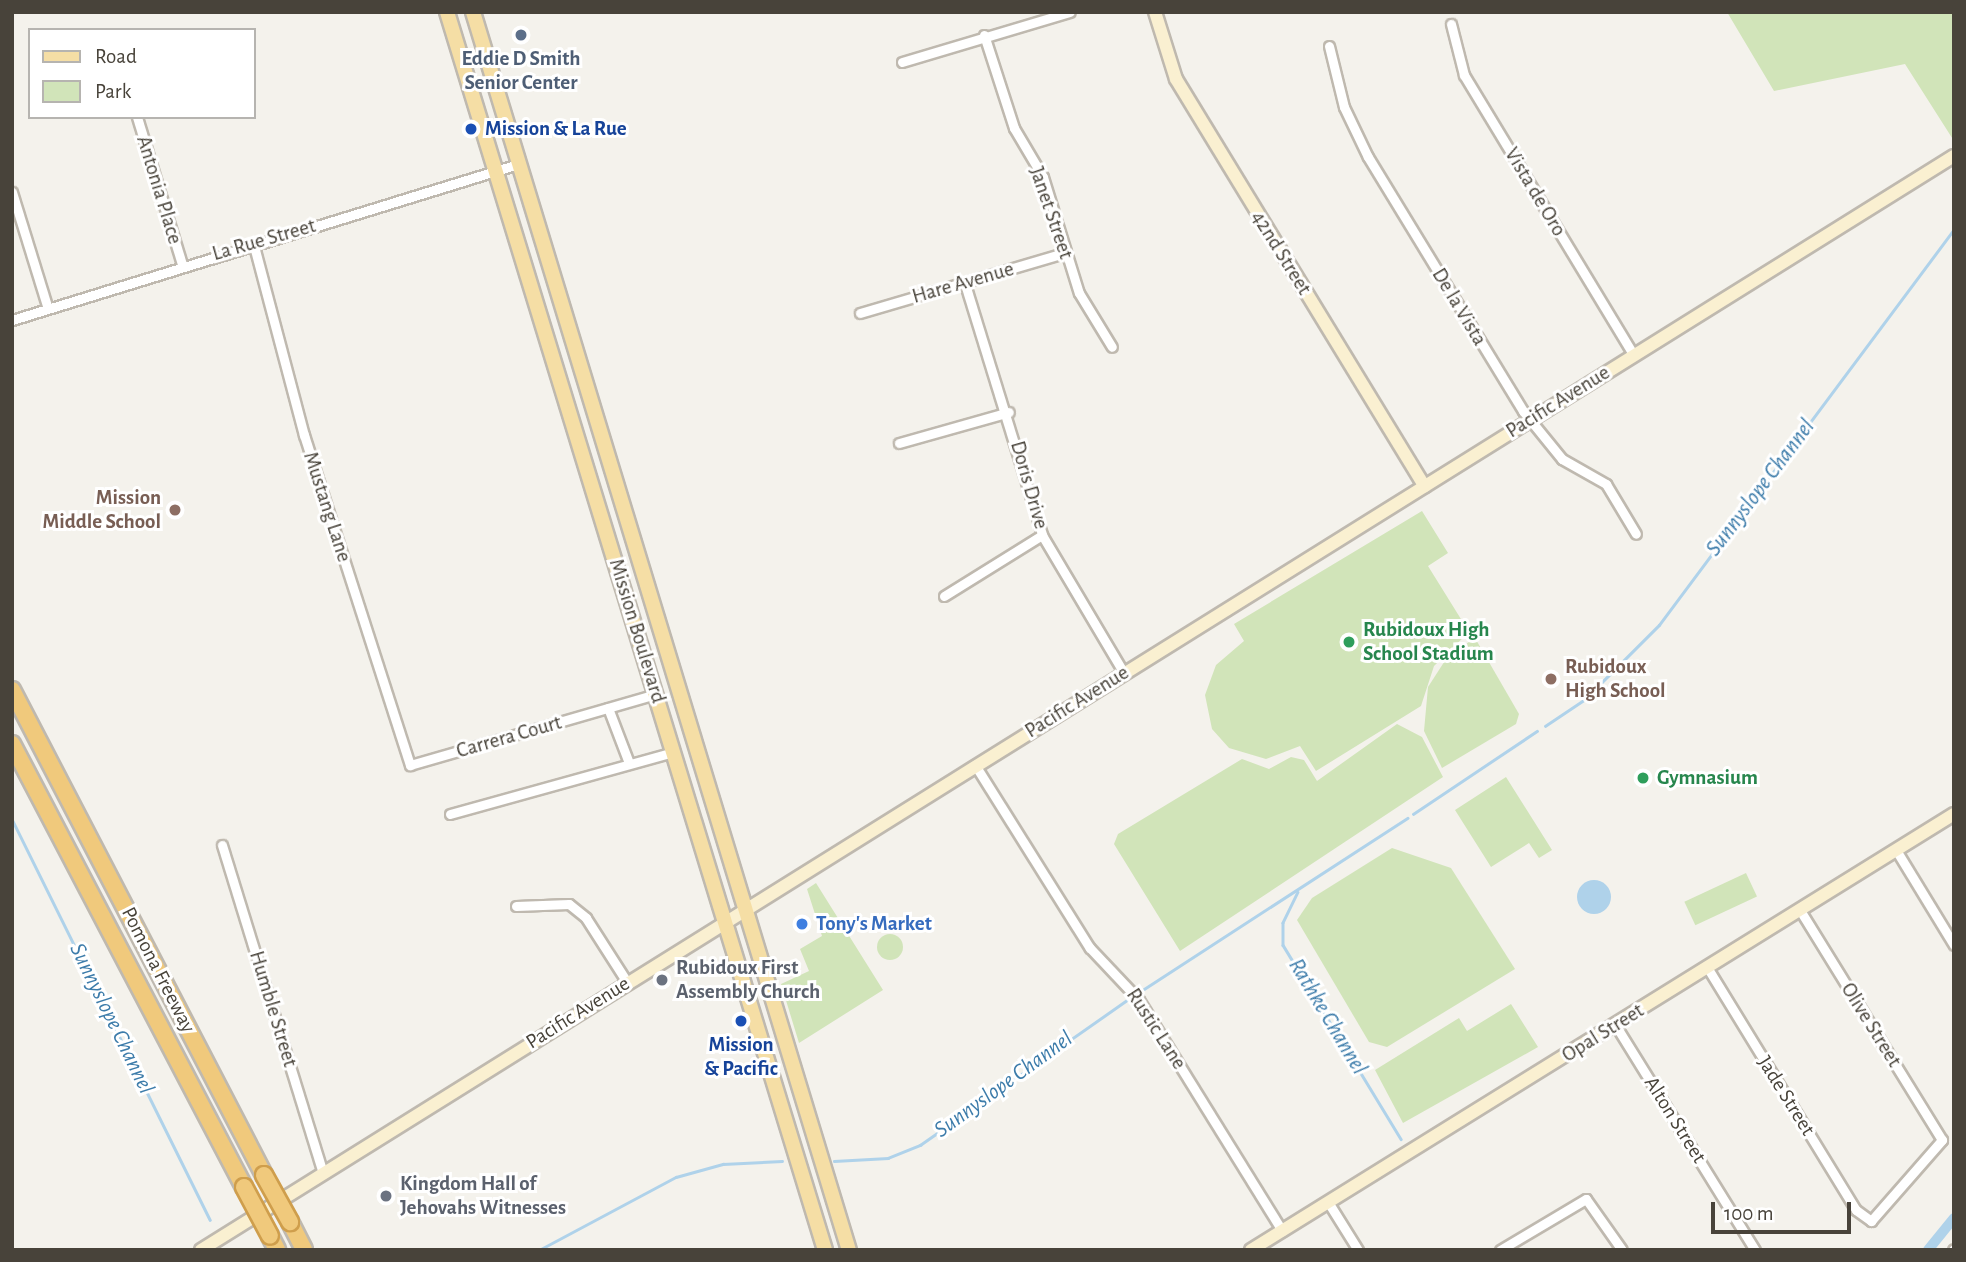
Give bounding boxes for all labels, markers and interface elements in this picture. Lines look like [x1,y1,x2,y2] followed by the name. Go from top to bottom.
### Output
[513,27,529,43] marker: Eddie D Smith Senior Center
[28,28,256,119] legend
[95,46,137,67] text: Road
[462,46,580,96] place label: Eddie D Smith Senior Center
[95,81,131,102] text: Park
[485,116,627,142] place label: Mission & La Rue
[463,121,479,137] marker: Mission & La Rue
[131,133,187,247] street label: Antonia Place
[1499,143,1571,241] street label: Vista de Oro
[1024,164,1078,262] street label: Janet Street
[1245,206,1317,300] street label: 42nd Street
[209,213,319,267] street label: La Rue Street
[909,256,1017,310] street label: Hare Avenue
[1426,264,1492,350] street label: De la Vista
[1501,360,1615,444] street label: Pacific Avenue
[1700,414,1822,562] water label: Sunnyslope Channel
[1004,438,1054,532] street label: Doris Drive
[297,449,357,565] street label: Mustang Lane
[42,485,161,535] place label: Mission Middle School
[167,502,183,518] marker: Mission Middle School
[603,556,671,706] street label: Mission Boulevard
[1363,617,1494,667] place label: Rubidoux High School Stadium
[1341,634,1357,650] marker: Rubidoux High School Stadium
[1565,654,1666,704] place label: Rubidoux High School
[1020,660,1134,744] street label: Pacific Avenue
[1543,671,1559,687] marker: Rubidoux High School
[454,710,564,764] street label: Carrera Court
[1657,765,1758,791] place label: Gymnasium
[1635,770,1651,786] marker: Gymnasium
[116,903,200,1037] street label: Pomona Freeway
[816,911,932,937] place label: Tony's Market
[794,916,810,932] marker: Tony's Market
[63,939,159,1099] water label: Sunnyslope Channel
[243,948,303,1070] street label: Humble Street
[1282,954,1372,1080] water label: Rathke Channel
[676,955,820,1005] place label: Rubidoux First Assembly Church
[521,971,635,1055] street label: Pacific Avenue
[654,972,670,988] marker: Rubidoux First Assembly Church
[1835,978,1907,1072] street label: Olive Street
[1120,984,1192,1074] street label: Rustic Lane
[1557,998,1649,1068] street label: Opal Street
[733,1013,749,1029] marker: Mission & Pacific
[929,1025,1079,1145] water label: Sunnyslope Channel
[704,1032,778,1082] place label: Mission & Pacific
[1752,1051,1820,1141] street label: Jade Street
[1638,1072,1712,1168] street label: Alton Street
[400,1171,566,1221] place label: Kingdom Hall of Jehovahs Witnesses
[378,1188,394,1204] marker: Kingdom Hall of Jehovahs Witnesses
[1714,1188,1854,1232] scale bar
[1724,1203,1774,1224] text: 100 m

